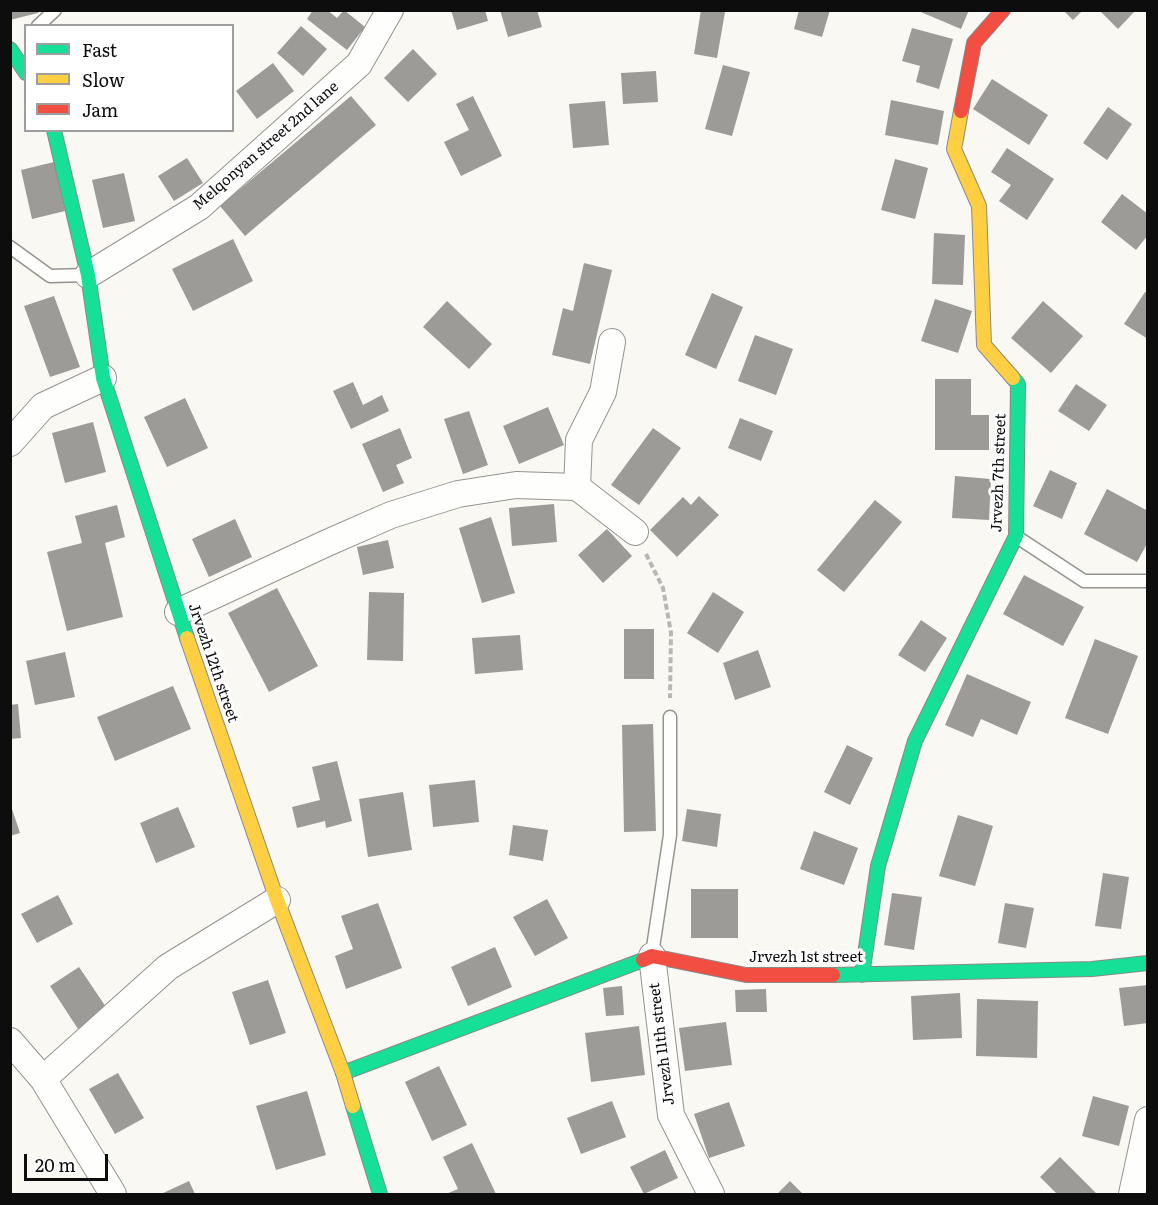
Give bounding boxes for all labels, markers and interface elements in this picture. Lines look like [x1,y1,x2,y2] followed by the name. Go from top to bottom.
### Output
[24,24,234,132] legend
[82,36,117,63] text: Fast
[82,66,124,93] text: Slow
[190,78,342,214] street label: Melqonyan street 2nd lane
[82,96,118,123] text: Jam
[988,413,1010,533] street label: Jrvezh 7th street
[184,601,242,725] street label: Jrvezh 12th street
[749,949,863,967] street label: Jrvezh 1st street
[646,982,678,1106] street label: Jrvezh 11th street
[27,1142,111,1180] scale bar
[35,1151,76,1178] text: 20 m

